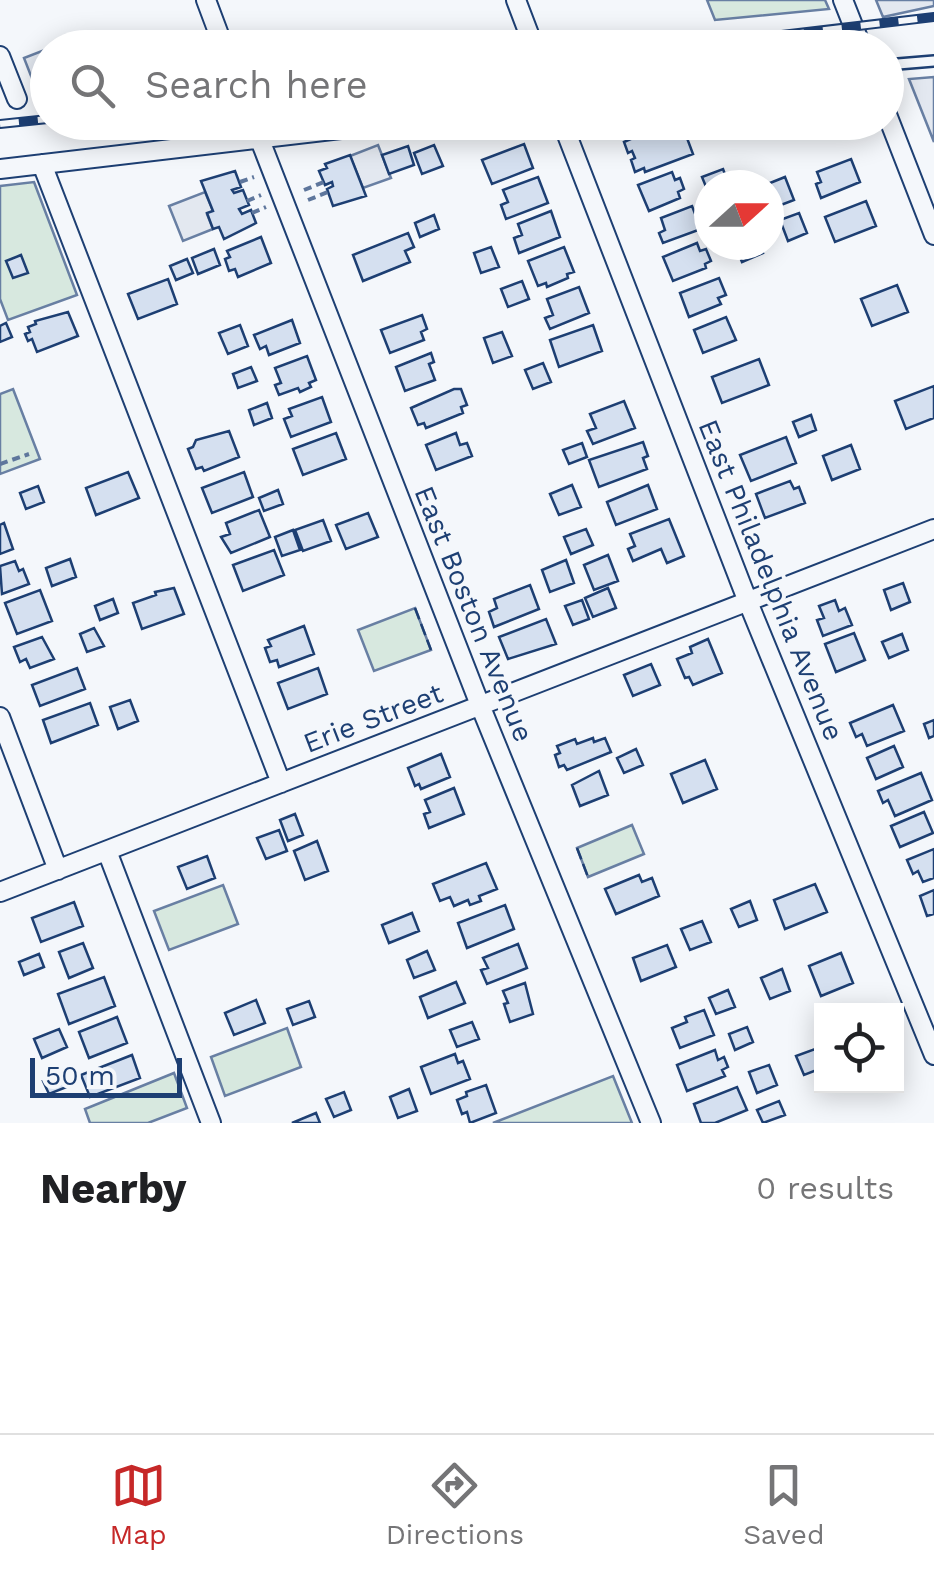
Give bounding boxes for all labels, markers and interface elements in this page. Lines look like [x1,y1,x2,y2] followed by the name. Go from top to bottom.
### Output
[30,30,904,140] search box
[65,58,120,113] icon: search
[145,63,368,107] text: Search here
[694,170,784,260] north arrow
[691,415,851,745] street label: East Philadelphia Avenue
[408,481,540,747] street label: East Boston Avenue
[299,676,448,760] street label: Erie Street
[814,1003,904,1093] map controls
[814,1003,904,1093] button: locate
[30,1053,182,1098] scale bar
[45,1059,115,1092] text: 50 m
[40,1164,187,1213] text: Nearby
[756,1169,894,1207] text: 0 results
[110,1458,167,1551] tab: Map
[386,1458,524,1551] tab: Directions
[743,1458,824,1551] tab: Saved

